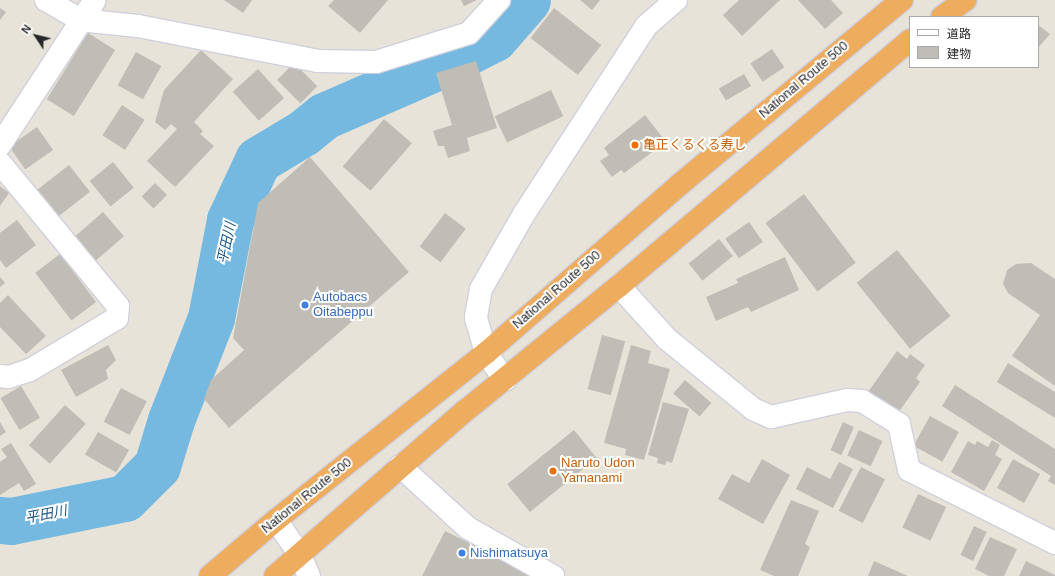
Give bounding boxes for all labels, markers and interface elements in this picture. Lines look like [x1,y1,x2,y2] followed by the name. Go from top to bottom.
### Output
[16,16,56,56] north arrow
[909,16,1039,68] legend
[19,22,33,36] text: N
[947,27,971,41] text: 道路
[756,38,852,122] street label: National Route 500
[947,47,971,61] text: 建物
[643,137,747,153] place label: 亀正くるくる寿し
[630,140,640,150] marker: 亀正くるくる寿し
[213,221,239,265] water label: 平田川
[510,248,604,332] street label: National Route 500
[313,290,373,321] place label: Autobacs Oitabeppu
[300,300,310,310] marker: Autobacs Oitabeppu
[259,455,355,537] street label: National Route 500
[561,456,635,487] place label: Naruto Udon Yamanami
[548,466,558,476] marker: Naruto Udon Yamanami
[24,502,68,526] water label: 平田川
[470,545,548,561] place label: Nishimatsuya
[457,548,467,558] marker: Nishimatsuya

